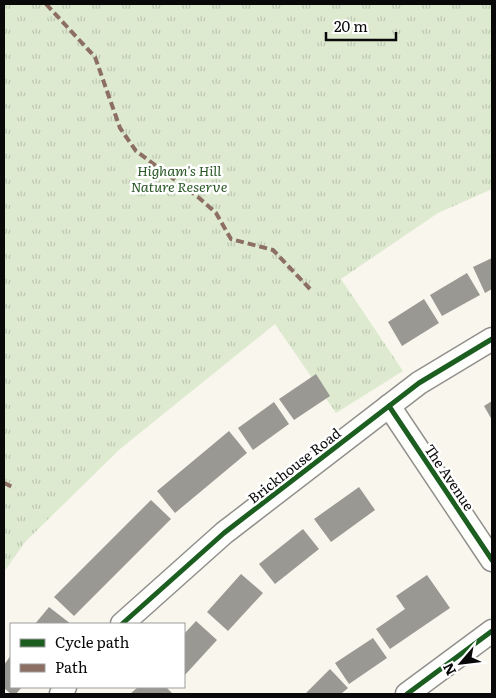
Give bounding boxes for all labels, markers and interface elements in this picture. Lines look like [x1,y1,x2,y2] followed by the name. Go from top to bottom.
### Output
[326,10,396,42] scale bar
[334,14,368,37] text: 20 m
[131,160,228,196] park label: Higham's Hill Nature Reserve
[244,422,345,508] street label: Brickhouse Road
[420,440,480,514] street label: The Avenue
[10,623,185,688] legend
[55,630,130,653] text: Cycle path
[436,638,486,688] north arrow
[55,655,88,678] text: Path
[437,659,460,679] text: N

